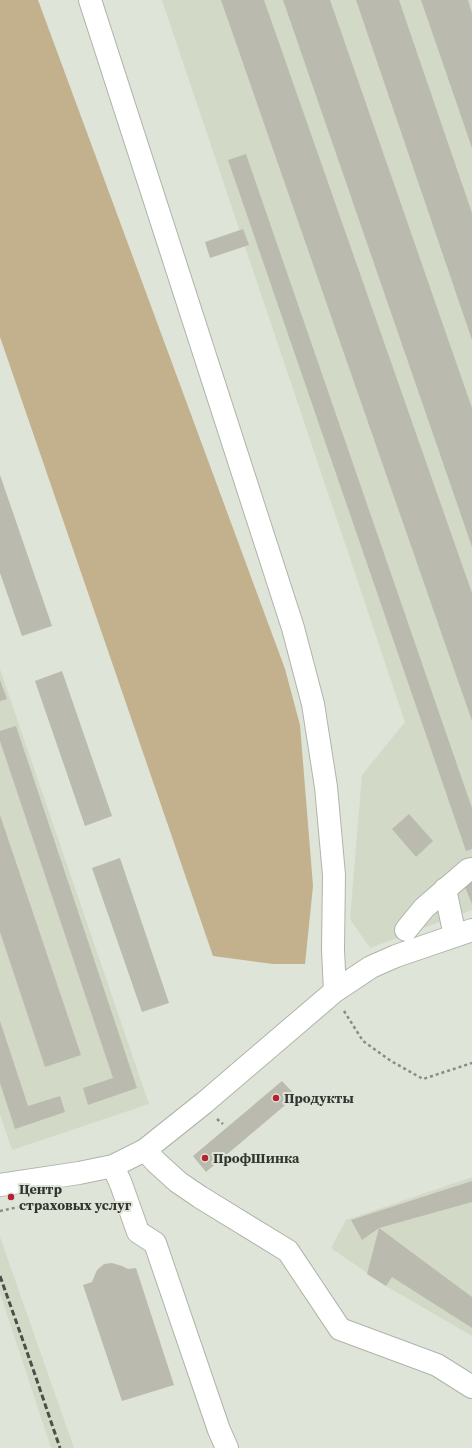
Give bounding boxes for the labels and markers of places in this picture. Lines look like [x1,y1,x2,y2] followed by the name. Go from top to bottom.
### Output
[284,1088,354,1108] place label: Продукты
[271,1093,281,1103] marker: Продукты
[213,1148,300,1168] place label: ПрофШинка
[200,1153,210,1163] marker: ПрофШинка
[19,1179,132,1215] place label: Центр страховых услуг
[6,1192,16,1202] marker: Центр страховых услуг

